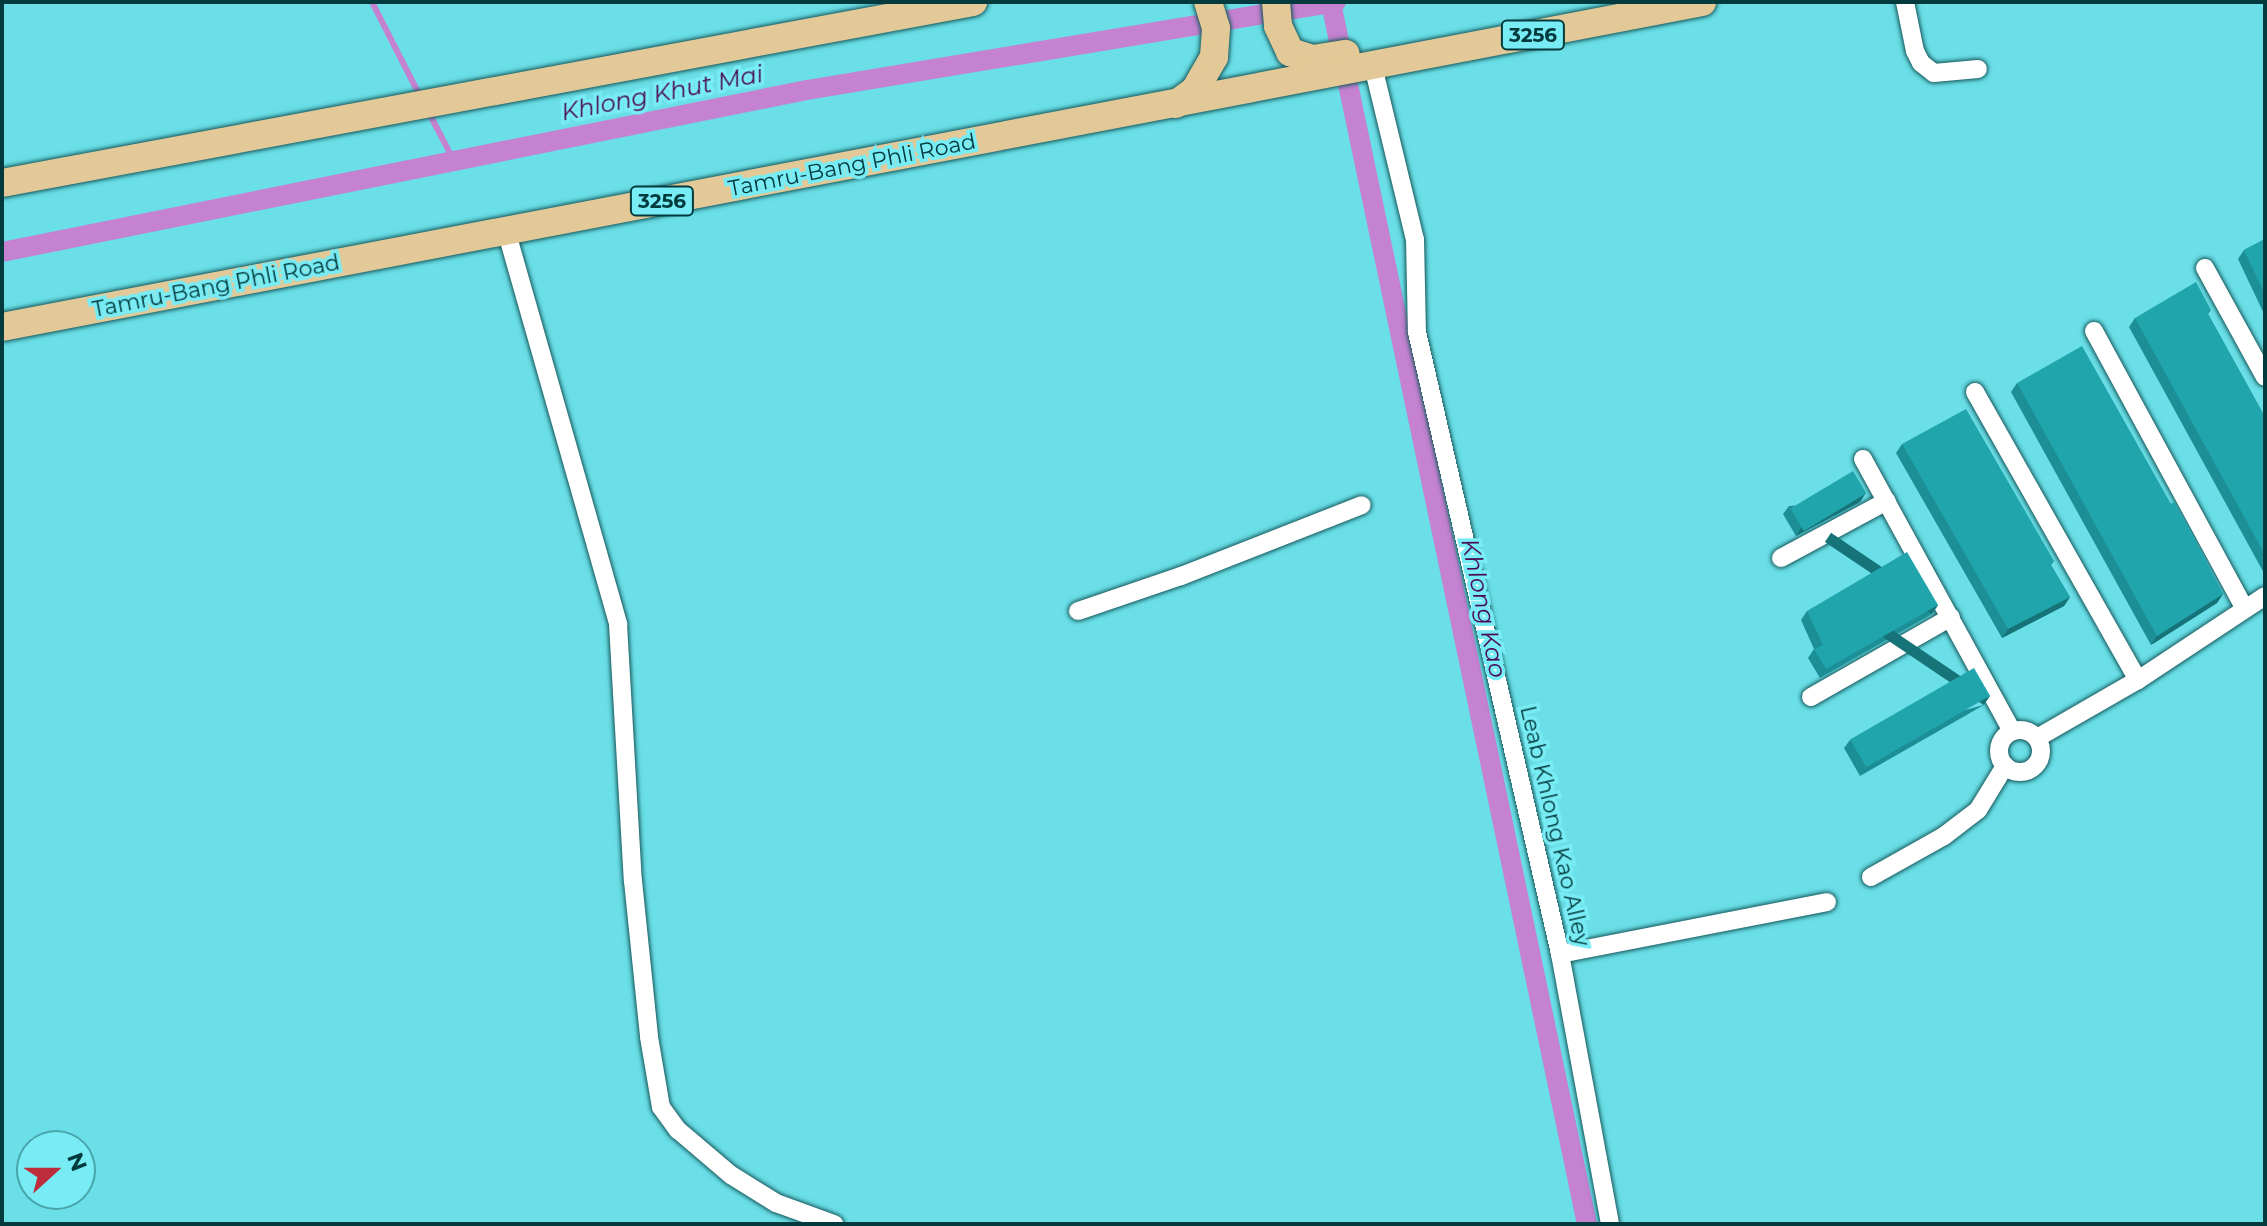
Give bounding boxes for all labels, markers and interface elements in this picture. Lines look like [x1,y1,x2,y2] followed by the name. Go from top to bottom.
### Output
[1499,19,1567,51] road number: 3256
[559,59,765,127] water label: Khlong Khut Mai
[726,128,978,202] street label: Tamru-Bang Phli Road
[628,185,696,217] road number: 3256
[90,249,342,323] street label: Tamru-Bang Phli Road
[1455,536,1513,680] water label: Khlong Kao
[1514,703,1596,949] street label: Leab Khlong Kao Alley
[16,1130,96,1210] north arrow
[61,1149,93,1175] text: N

